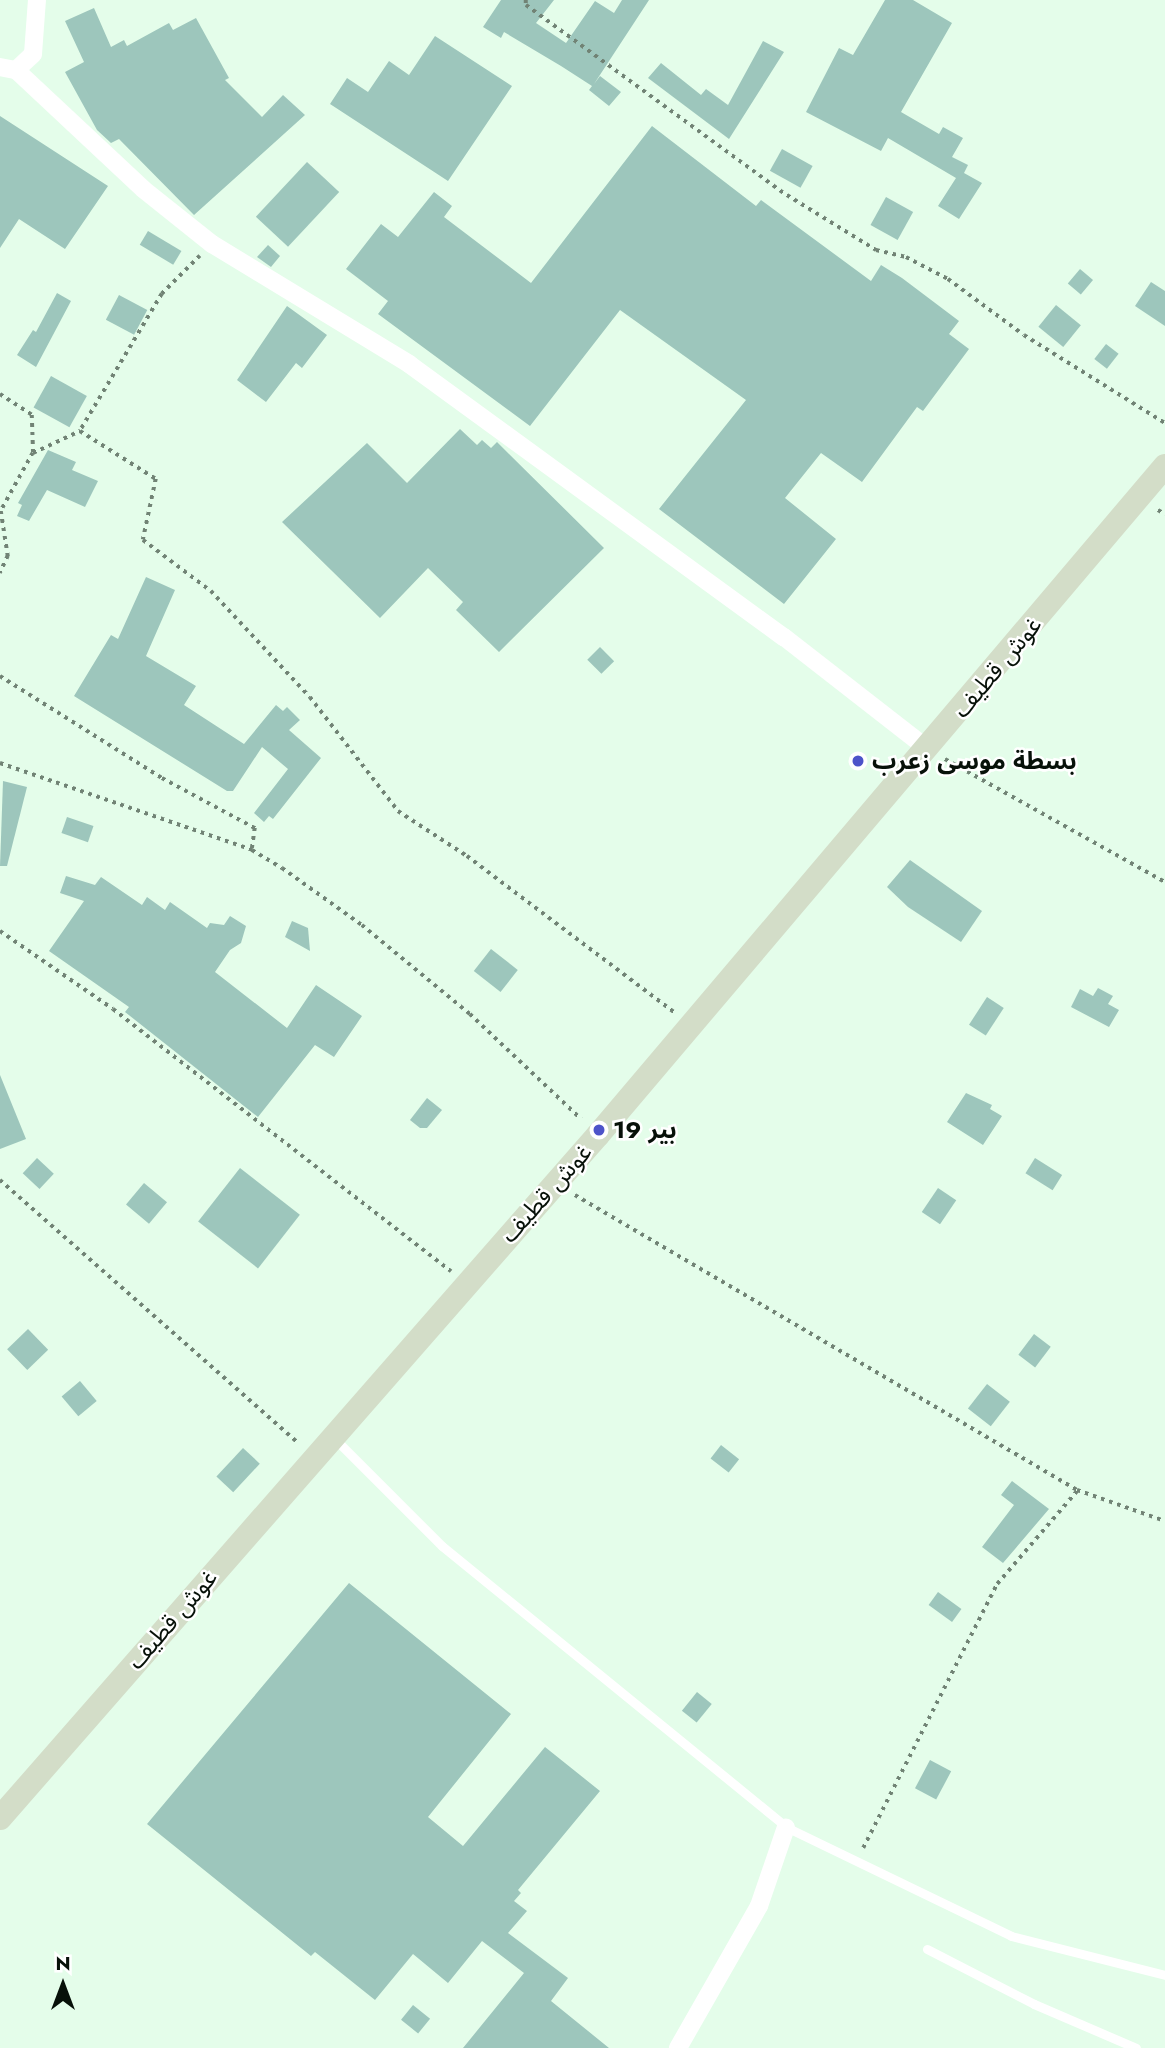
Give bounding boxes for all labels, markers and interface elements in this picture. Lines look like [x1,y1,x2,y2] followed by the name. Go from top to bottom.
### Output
[947,611,1047,723] street label: غوش قطيف
[872,747,1077,775] place label: بسطة موسى زعرب
[850,753,866,769] marker: بسطة موسى زعرب
[613,1116,677,1144] place label: بير 19
[591,1122,607,1138] marker: بير 19
[494,1138,598,1248] street label: غوش قطيف
[121,1563,223,1675] street label: غوش قطيف
[28,1950,98,2020] north arrow
[55,1950,71,1977] text: N

